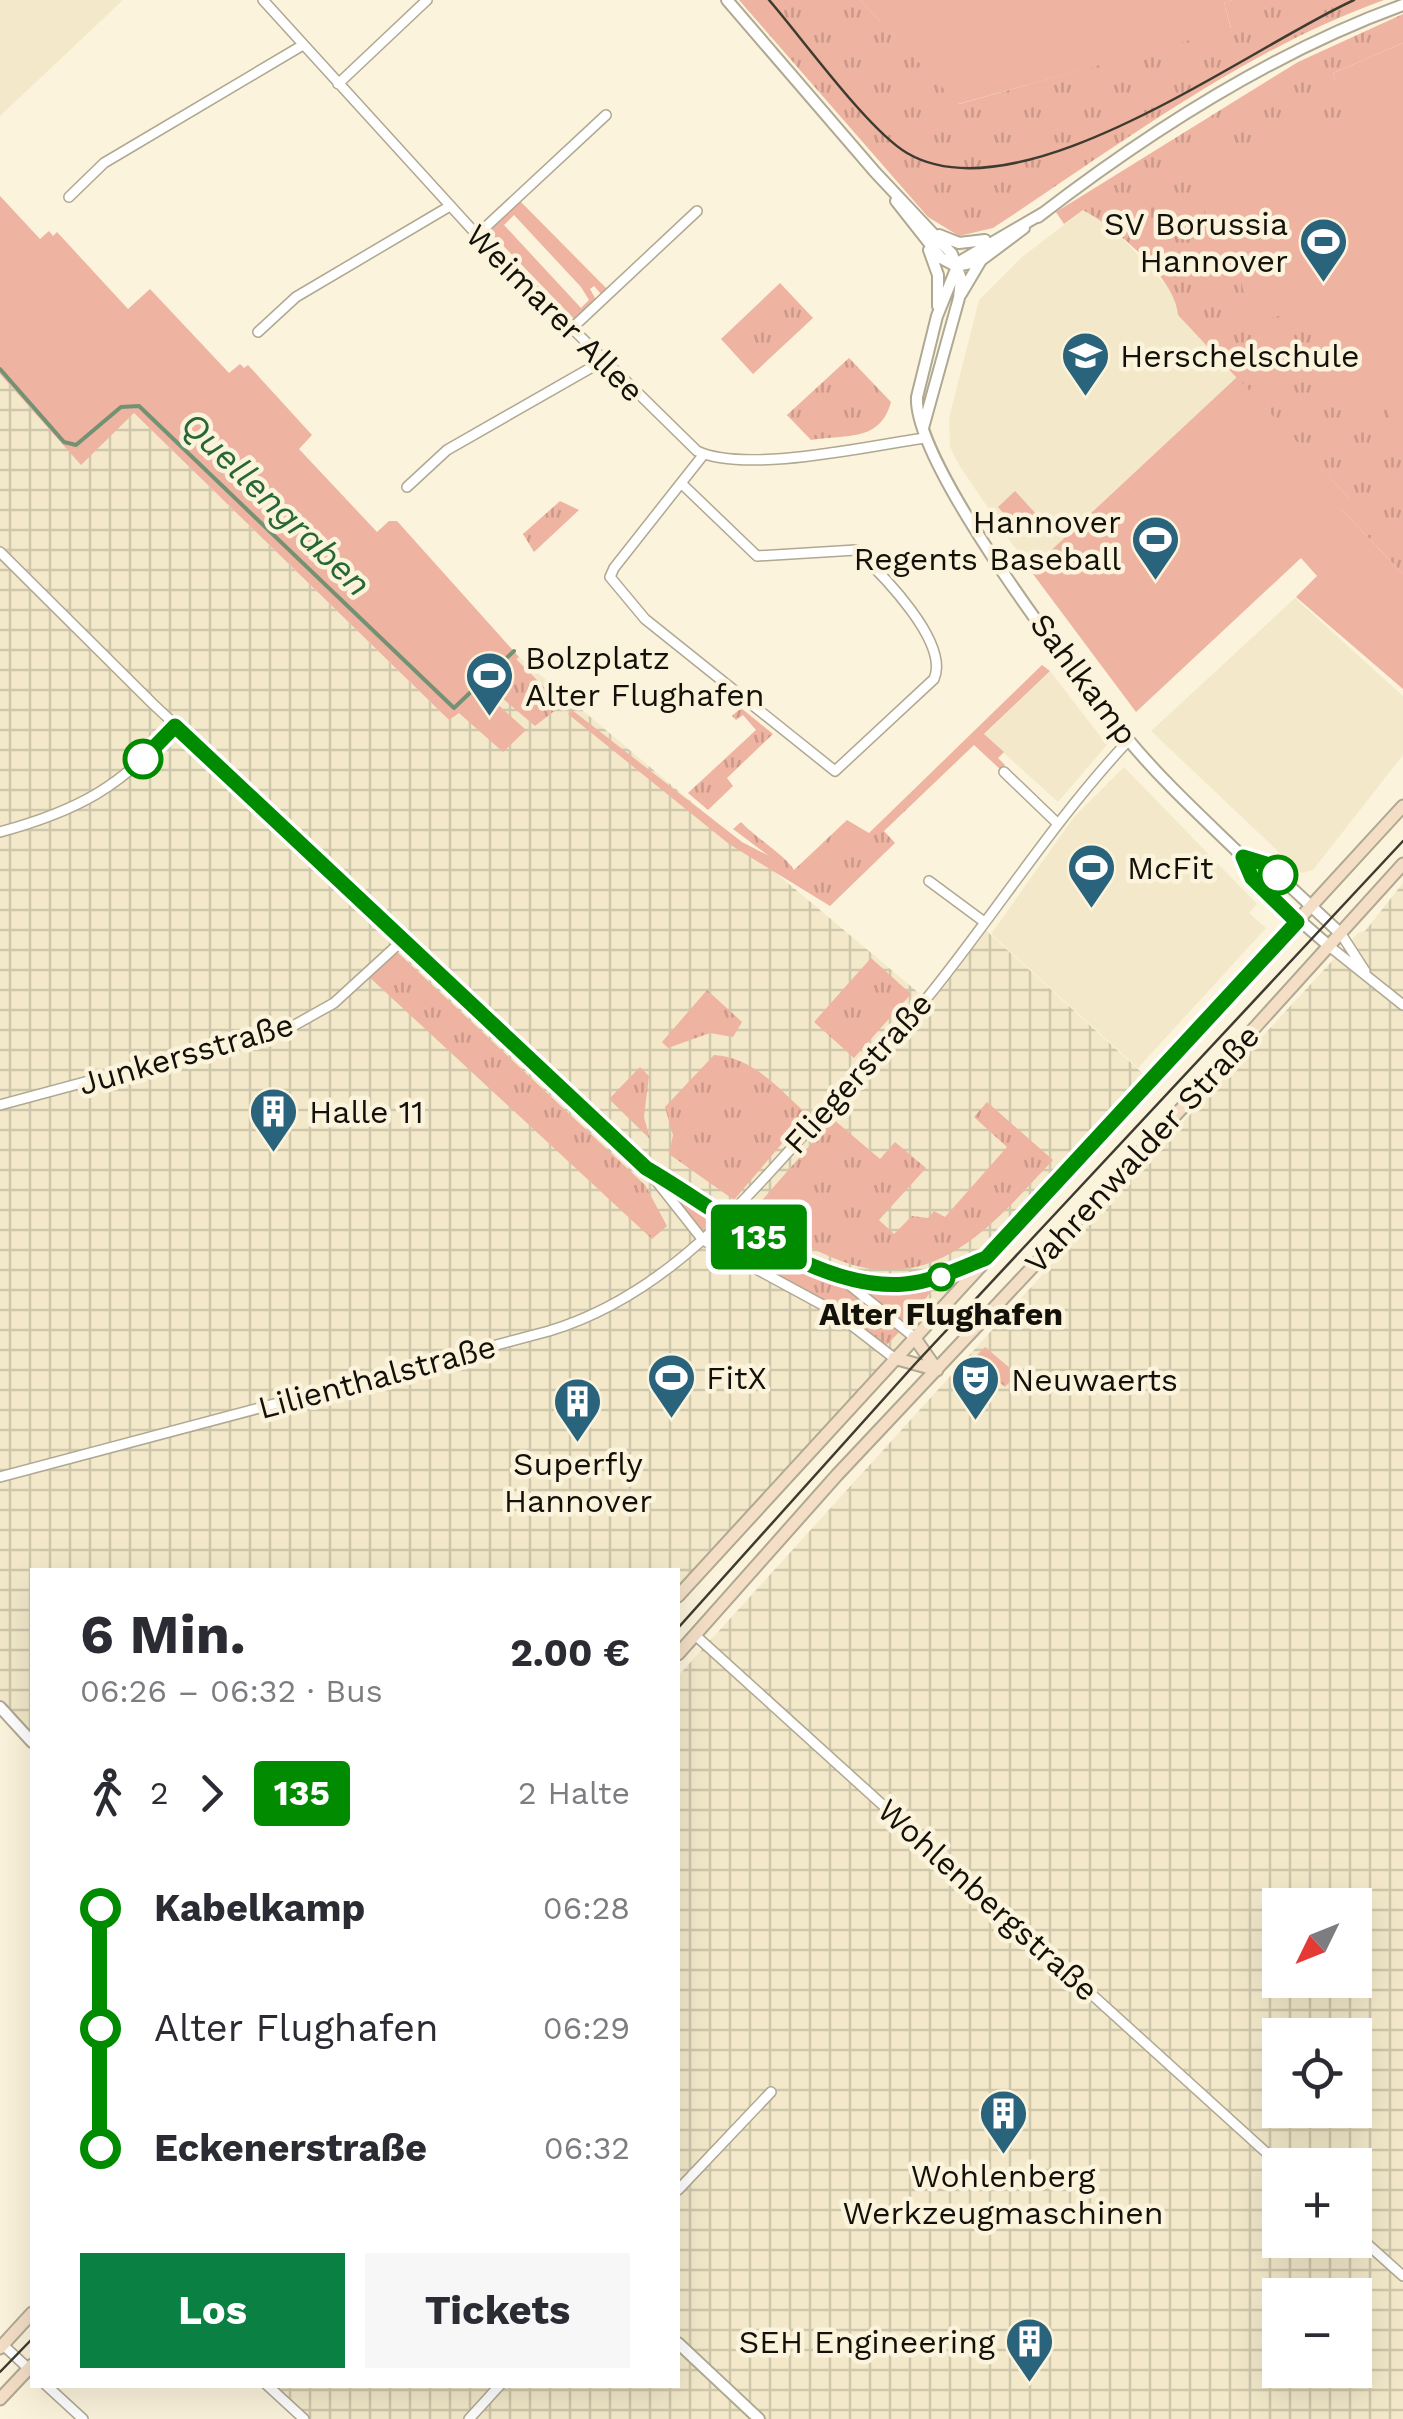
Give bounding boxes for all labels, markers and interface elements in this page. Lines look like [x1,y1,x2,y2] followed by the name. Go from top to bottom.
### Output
[1104,205,1288,280] place label: SV Borussia Hannover
[458,216,652,410] street label: Weimarer Allee
[1297,216,1349,284] sports icon: SV Borussia Hannover
[1059,330,1111,398] school or university icon: Herschelschule
[1120,337,1360,375] place label: Herschelschule
[172,403,380,605] water label: Quellengraben
[853,503,1121,578] place label: Hannover Regents Baseball
[1130,514,1182,582] sports icon: Hannover Regents Baseball
[1022,606,1146,752] street label: Sahlkamp
[525,639,765,714] place label: Bolzplatz Alter Flughafen
[464,650,516,718] sports icon: Bolzplatz Alter Flughafen
[124,740,162,778] unlabelled marker
[1066,842,1118,910] sports icon: McFit
[1127,849,1213,887] place label: McFit
[1259,856,1297,894] unlabelled marker
[776,985,940,1161] street label: Fliegerstraße
[74,1005,298,1103] street label: Junkersstraße
[1017,1017,1267,1281] street label: Vahrenwalder Straße
[248,1086,300,1154] building icon: Halle 11
[309,1093,424,1131] place label: Halle 11
[702,1204,816,1270] line badge: 135
[731,1216,787,1258] text: 135
[928,1264,954,1290] marker: Alter Flughafen
[819,1295,1063,1333] place label: Alter Flughafen
[254,1327,500,1427] street label: Lilienthalstraße
[645,1352,697,1420] sports icon: FitX
[950,1354,1002,1422] theatre icon: Neuwaerts
[706,1359,767,1397] place label: FitX
[1011,1361,1178,1399] place label: Neuwaerts
[552,1376,604,1444] building icon: Superfly Hannover
[504,1445,652,1520] place label: Superfly Hannover
[80,1602,246,1666] text: 6 Min.
[510,1631,630,1675] text: 2.00 €
[80,1672,383,1710] text: 06:26 – 06:32 · Bus
[80,1766,135,1821] icon: walk
[184,1766,239,1821] icon: forward
[274,1772,330,1814] text: 135
[150,1774,169,1812] text: 2
[518,1774,630,1812] text: 2 Halte
[870,1791,1106,2009] street label: Wohlenbergstraße
[154,1886,365,1930] text: Kabelkamp
[1262,1888,1372,1998] north arrow
[1262,1888,1372,2388] map controls
[543,1889,630,1927] text: 06:28
[154,2006,439,2050] text: Alter Flughafen
[543,2009,630,2047] text: 06:29
[1262,2018,1372,2128] button: locate
[977,2088,1029,2156] building icon: Wohlenberg Werkzeugmaschinen
[154,2126,427,2170] text: Eckenerstraße
[544,2129,630,2167] text: 06:32
[1262,2148,1372,2258] button: +
[842,2157,1164,2232] place label: Wohlenberg Werkzeugmaschinen
[80,2253,345,2368] button: Los
[365,2253,630,2368] button: Tickets
[1262,2278,1372,2388] button: −
[1004,2316,1056,2384] building icon: SEH Engineering
[739,2323,996,2361] place label: SEH Engineering

